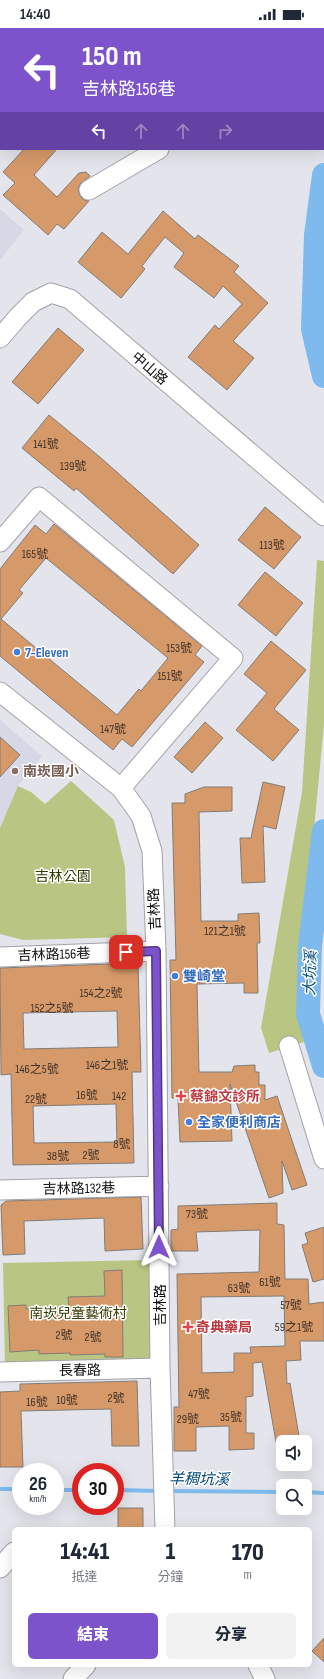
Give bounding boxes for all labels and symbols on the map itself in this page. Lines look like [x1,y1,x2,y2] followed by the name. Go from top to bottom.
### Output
[128,348,171,389] street label: 中山路
[33,437,59,452] house number: 141號
[60,459,86,474] house number: 139號
[259,538,285,553] house number: 113號
[22,547,48,562] house number: 165號
[166,641,192,656] house number: 153號
[25,644,68,661] place label: 7-Eleven
[12,647,22,657] marker: 7-Eleven
[157,669,183,684] house number: 151號
[100,722,126,737] house number: 147號
[23,763,79,780] place label: 南崁國小
[10,766,20,776] marker: 南崁國小
[35,868,91,885] park label: 吉林公園
[145,888,164,930] street label: 吉林路
[204,924,246,939] house number: 121之1號
[109,935,143,969] pin
[17,945,91,964] street label: 吉林路156巷
[300,948,321,996] water label: 大坑溪
[183,968,225,985] place label: 雙崎堂
[170,971,180,981] marker: 雙崎堂
[79,986,123,1001] house number: 154之2號
[31,1001,73,1016] house number: 152之5號
[86,1058,128,1073] house number: 146之1號
[15,1062,59,1077] house number: 146之5號
[76,1088,98,1103] house number: 16號
[190,1088,260,1105] place label: 蔡錦文診所
[112,1089,126,1104] house number: 142
[175,1090,187,1102] marker: 蔡錦文診所
[25,1092,47,1107] house number: 22號
[197,1114,281,1131] place label: 全家便利商店
[184,1117,194,1127] marker: 全家便利商店
[113,1137,131,1152] house number: 8號
[83,1148,99,1163] house number: 2號
[47,1149,69,1164] house number: 38號
[43,1179,115,1198] street label: 吉林路132巷
[186,1207,208,1222] house number: 73號
[138,1226,180,1268] position arrow
[259,1275,281,1290] house number: 61號
[228,1281,250,1296] house number: 63號
[152,1284,169,1326] street label: 吉林路
[280,1298,302,1313] house number: 57號
[29,1305,127,1322] park label: 南崁兒童藝術村
[196,1319,252,1336] place label: 奇典藥局
[275,1320,313,1335] house number: 59之1號
[183,1322,193,1332] marker: 奇典藥局
[56,1328,72,1343] house number: 2號
[85,1330,101,1345] house number: 2號
[59,1362,101,1379] street label: 長春路
[188,1387,210,1402] house number: 47號
[108,1391,124,1406] house number: 2號
[56,1393,78,1408] house number: 10號
[26,1395,48,1410] house number: 16號
[220,1410,242,1425] house number: 35號
[177,1412,199,1427] house number: 29號
[72,1463,124,1515] speed limit sign: 30
[169,1469,231,1490] water label: 羊稠坑溪

